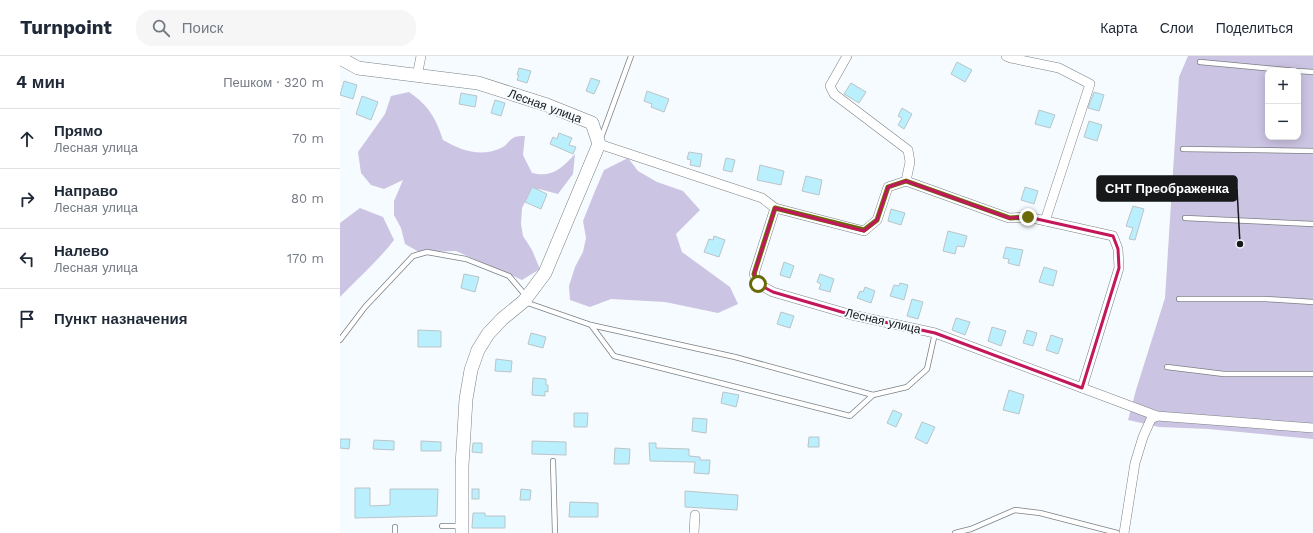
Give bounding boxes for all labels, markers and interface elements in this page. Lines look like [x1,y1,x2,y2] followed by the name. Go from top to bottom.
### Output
[136,10,416,46] search box
[20,16,112,39] text: Turnpoint
[150,17,172,39] icon: search
[182,19,223,37] text: Поиск
[1100,20,1138,36] text: Карта
[1160,20,1194,36] text: Слои
[1216,20,1293,36] text: Поделиться
[1265,68,1301,140] map controls
[1265,68,1301,104] button: +
[16,72,65,92] text: 4 мин
[223,75,324,90] text: Пешком · 320 m
[506,86,584,126] street label: Лесная улица
[1265,104,1301,140] button: −
[54,122,103,140] text: Прямо
[16,128,38,150] icon: ahead
[292,131,324,146] text: 70 m
[54,140,138,155] text: Лесная улица
[1097,176,1237,201] callout: СНТ Преображенка
[1105,181,1230,196] text: СНТ Преображенка
[54,182,118,200] text: Направо
[16,188,38,210] icon: right
[291,191,324,206] text: 80 m
[54,200,138,215] text: Лесная улица
[1019,208,1037,226] route end
[54,242,109,260] text: Налево
[16,248,38,270] icon: left
[287,251,324,266] text: 170 m
[54,260,138,275] text: Лесная улица
[749,275,767,293] route start
[844,305,923,337] street label: Лесная улица
[16,308,38,330] icon: arrive
[54,310,187,328] text: Пункт назначения

